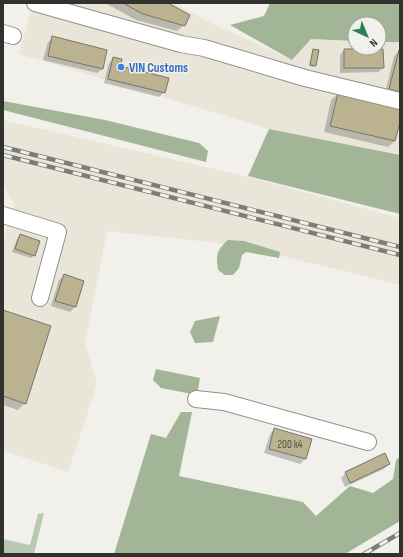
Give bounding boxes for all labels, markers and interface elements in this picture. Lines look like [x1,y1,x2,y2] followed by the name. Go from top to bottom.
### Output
[347,16,387,56] north arrow
[367,36,380,50] text: N
[129,60,188,76] place label: VIN Customs
[116,62,126,72] marker: VIN Customs
[278,438,303,451] house number: 200 к4

